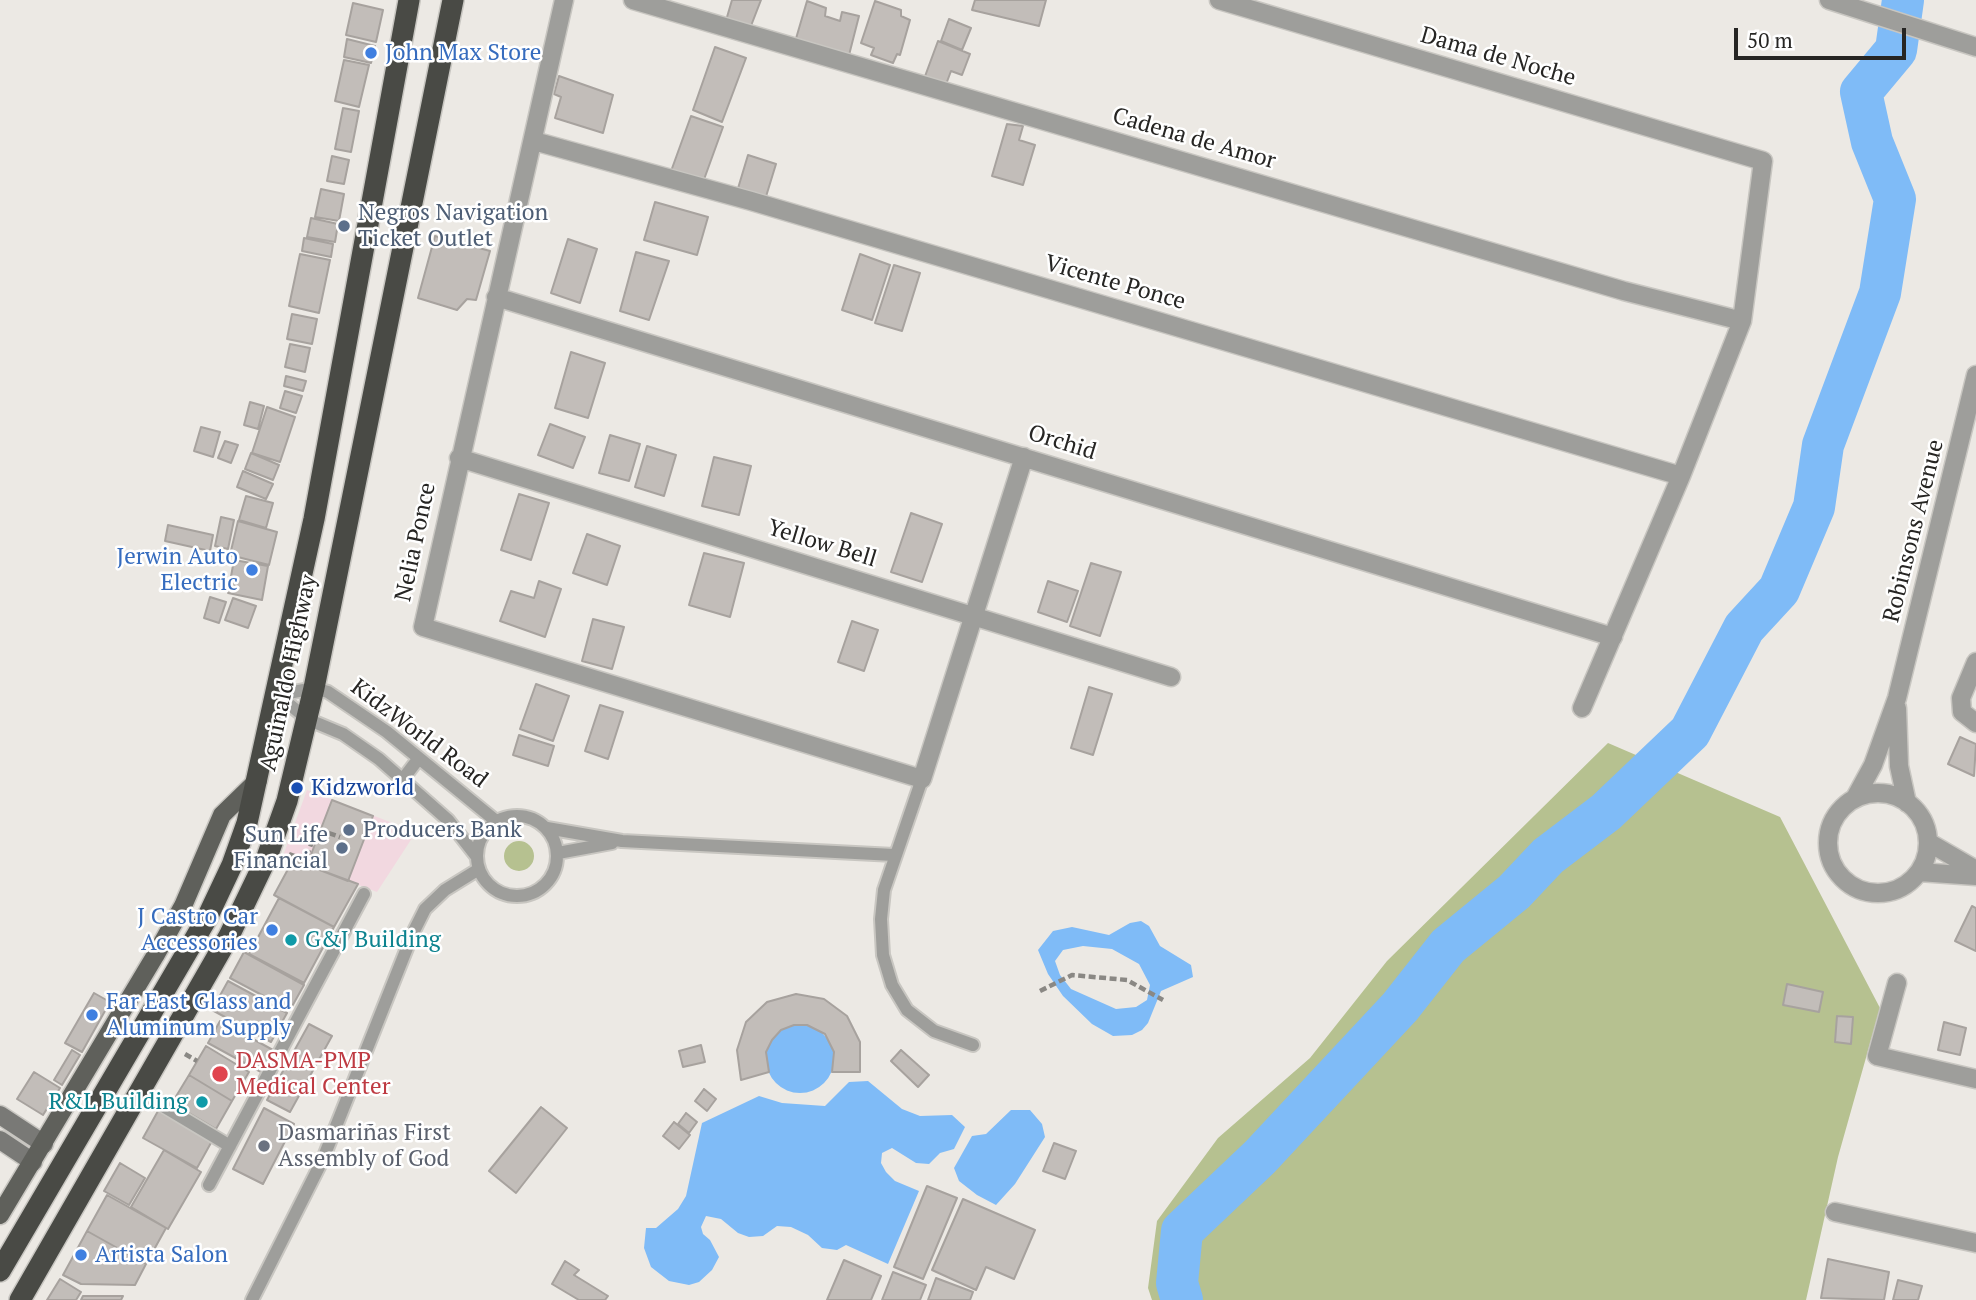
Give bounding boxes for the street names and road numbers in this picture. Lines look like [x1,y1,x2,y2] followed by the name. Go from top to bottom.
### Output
[1417,22,1579,92] street label: Dama de Noche
[1109,102,1279,176] street label: Cadena de Amor
[1041,250,1189,316] street label: Vicente Ponce
[1025,420,1099,466] street label: Orchid
[1878,437,1950,625] street label: Robinsons Avenue
[390,480,442,604] street label: Nelia Ponce
[764,514,880,574] street label: Yellow Bell
[255,573,323,773] street label: Aguinaldo Highway
[345,674,493,794] street label: KidzWorld Road

